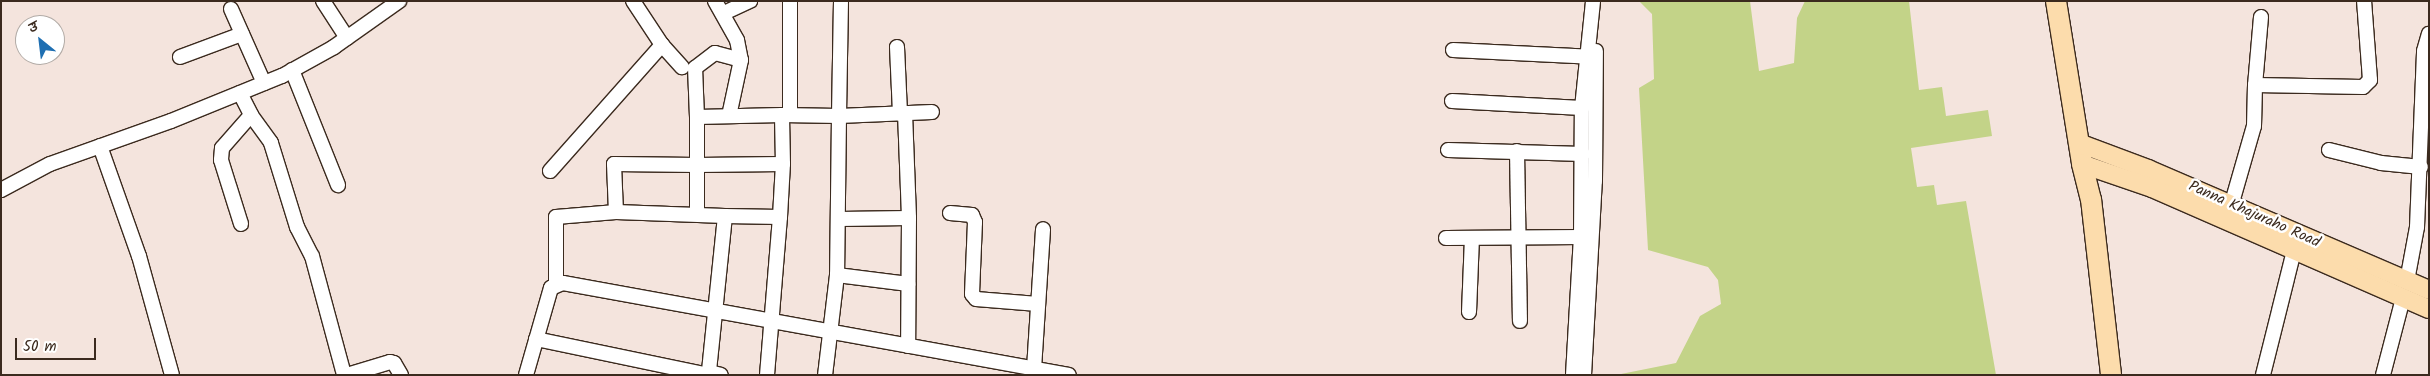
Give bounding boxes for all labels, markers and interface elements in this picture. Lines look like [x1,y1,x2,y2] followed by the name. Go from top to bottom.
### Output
[15,15,65,65] north arrow
[24,16,42,40] text: उ
[2185,178,2323,252] street label: Panna Khajuraho Road
[18,328,99,360] scale bar
[23,335,57,359] text: 50 m

